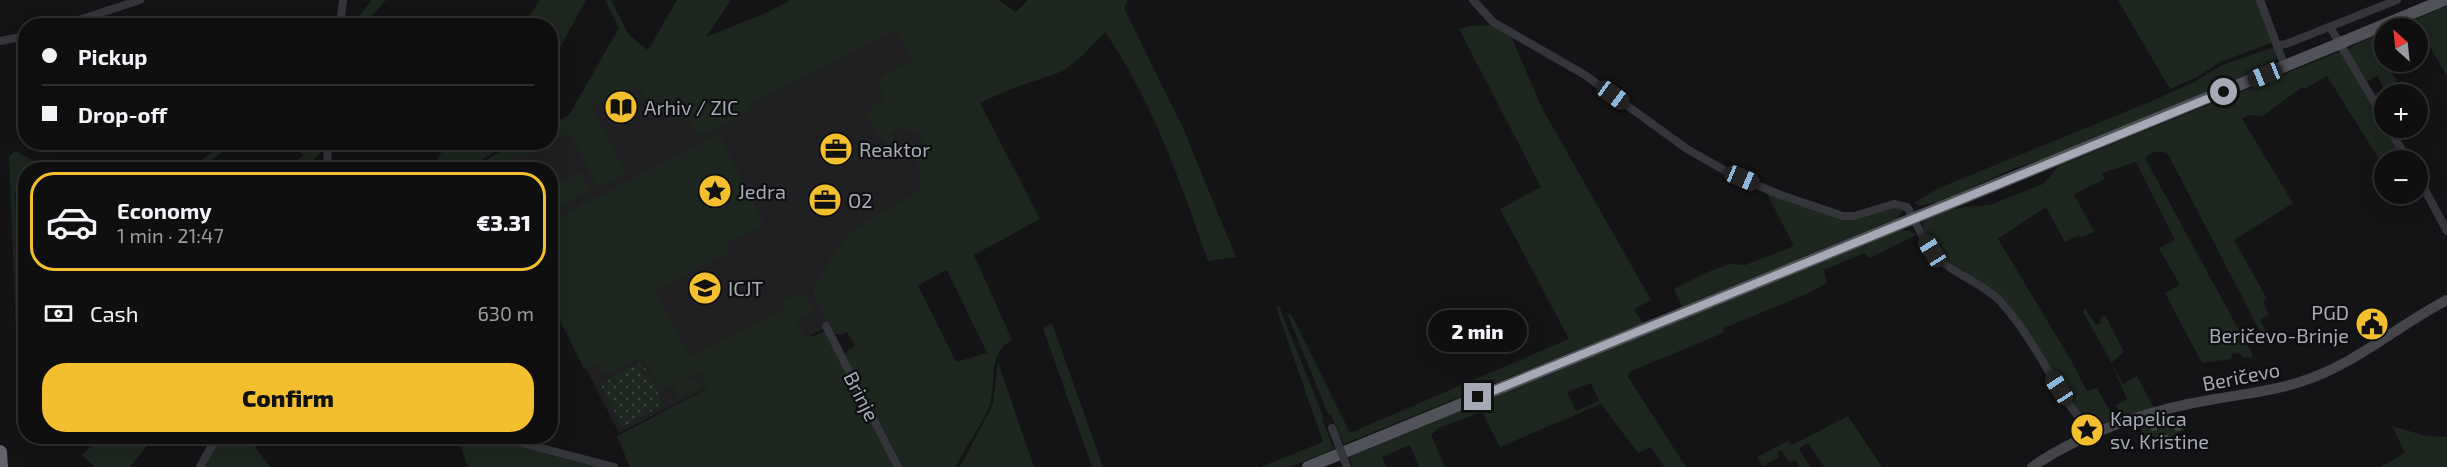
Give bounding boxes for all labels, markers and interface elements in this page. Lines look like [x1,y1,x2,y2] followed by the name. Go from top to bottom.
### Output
[2374,18,2428,72] north arrow
[2374,18,2428,204] map controls
[78,43,147,69] text: Pickup
[2245,60,2285,90] car
[1593,77,1633,113] car
[2210,78,2237,105] route start
[2374,84,2428,138] button: +
[603,89,639,125] library icon: Arhiv / ZIC
[644,95,738,119] place label: Arhiv / ZIC
[78,101,167,127] text: Drop-off
[818,131,854,167] office icon: Reaktor
[859,137,930,161] place label: Reaktor
[2374,150,2428,204] button: −
[1722,163,1762,193] car
[697,173,733,209] place icon: Jedra
[738,179,786,203] place label: Jedra
[807,182,843,218] office icon: O2
[848,188,873,212] place label: O2
[45,195,99,249] icon: car
[117,197,212,223] text: Economy
[476,209,531,235] text: €3.31
[117,223,224,247] text: 1 min · 21:47
[1915,231,1949,271] car
[687,270,723,306] school or university icon: ICJT
[728,276,763,300] place label: ICJT
[42,297,75,330] icon: cash
[90,300,139,326] text: Cash
[2209,300,2349,347] place label: PGD Beričevo-Brinje
[477,301,534,325] text: 630 m
[2354,306,2390,342] public building icon: PGD Beričevo-Brinje
[1428,310,1528,352] callout: 2 min
[1452,319,1503,343] text: 2 min
[2200,357,2282,395] street label: Beričevo
[42,363,534,432] button: Confirm
[839,367,885,425] street label: Brinje
[2042,368,2076,408] car
[1464,383,1491,410] route end
[2110,406,2209,453] place label: Kapelica sv. Kristine
[2069,412,2105,448] place icon: Kapelica sv. Kristine

